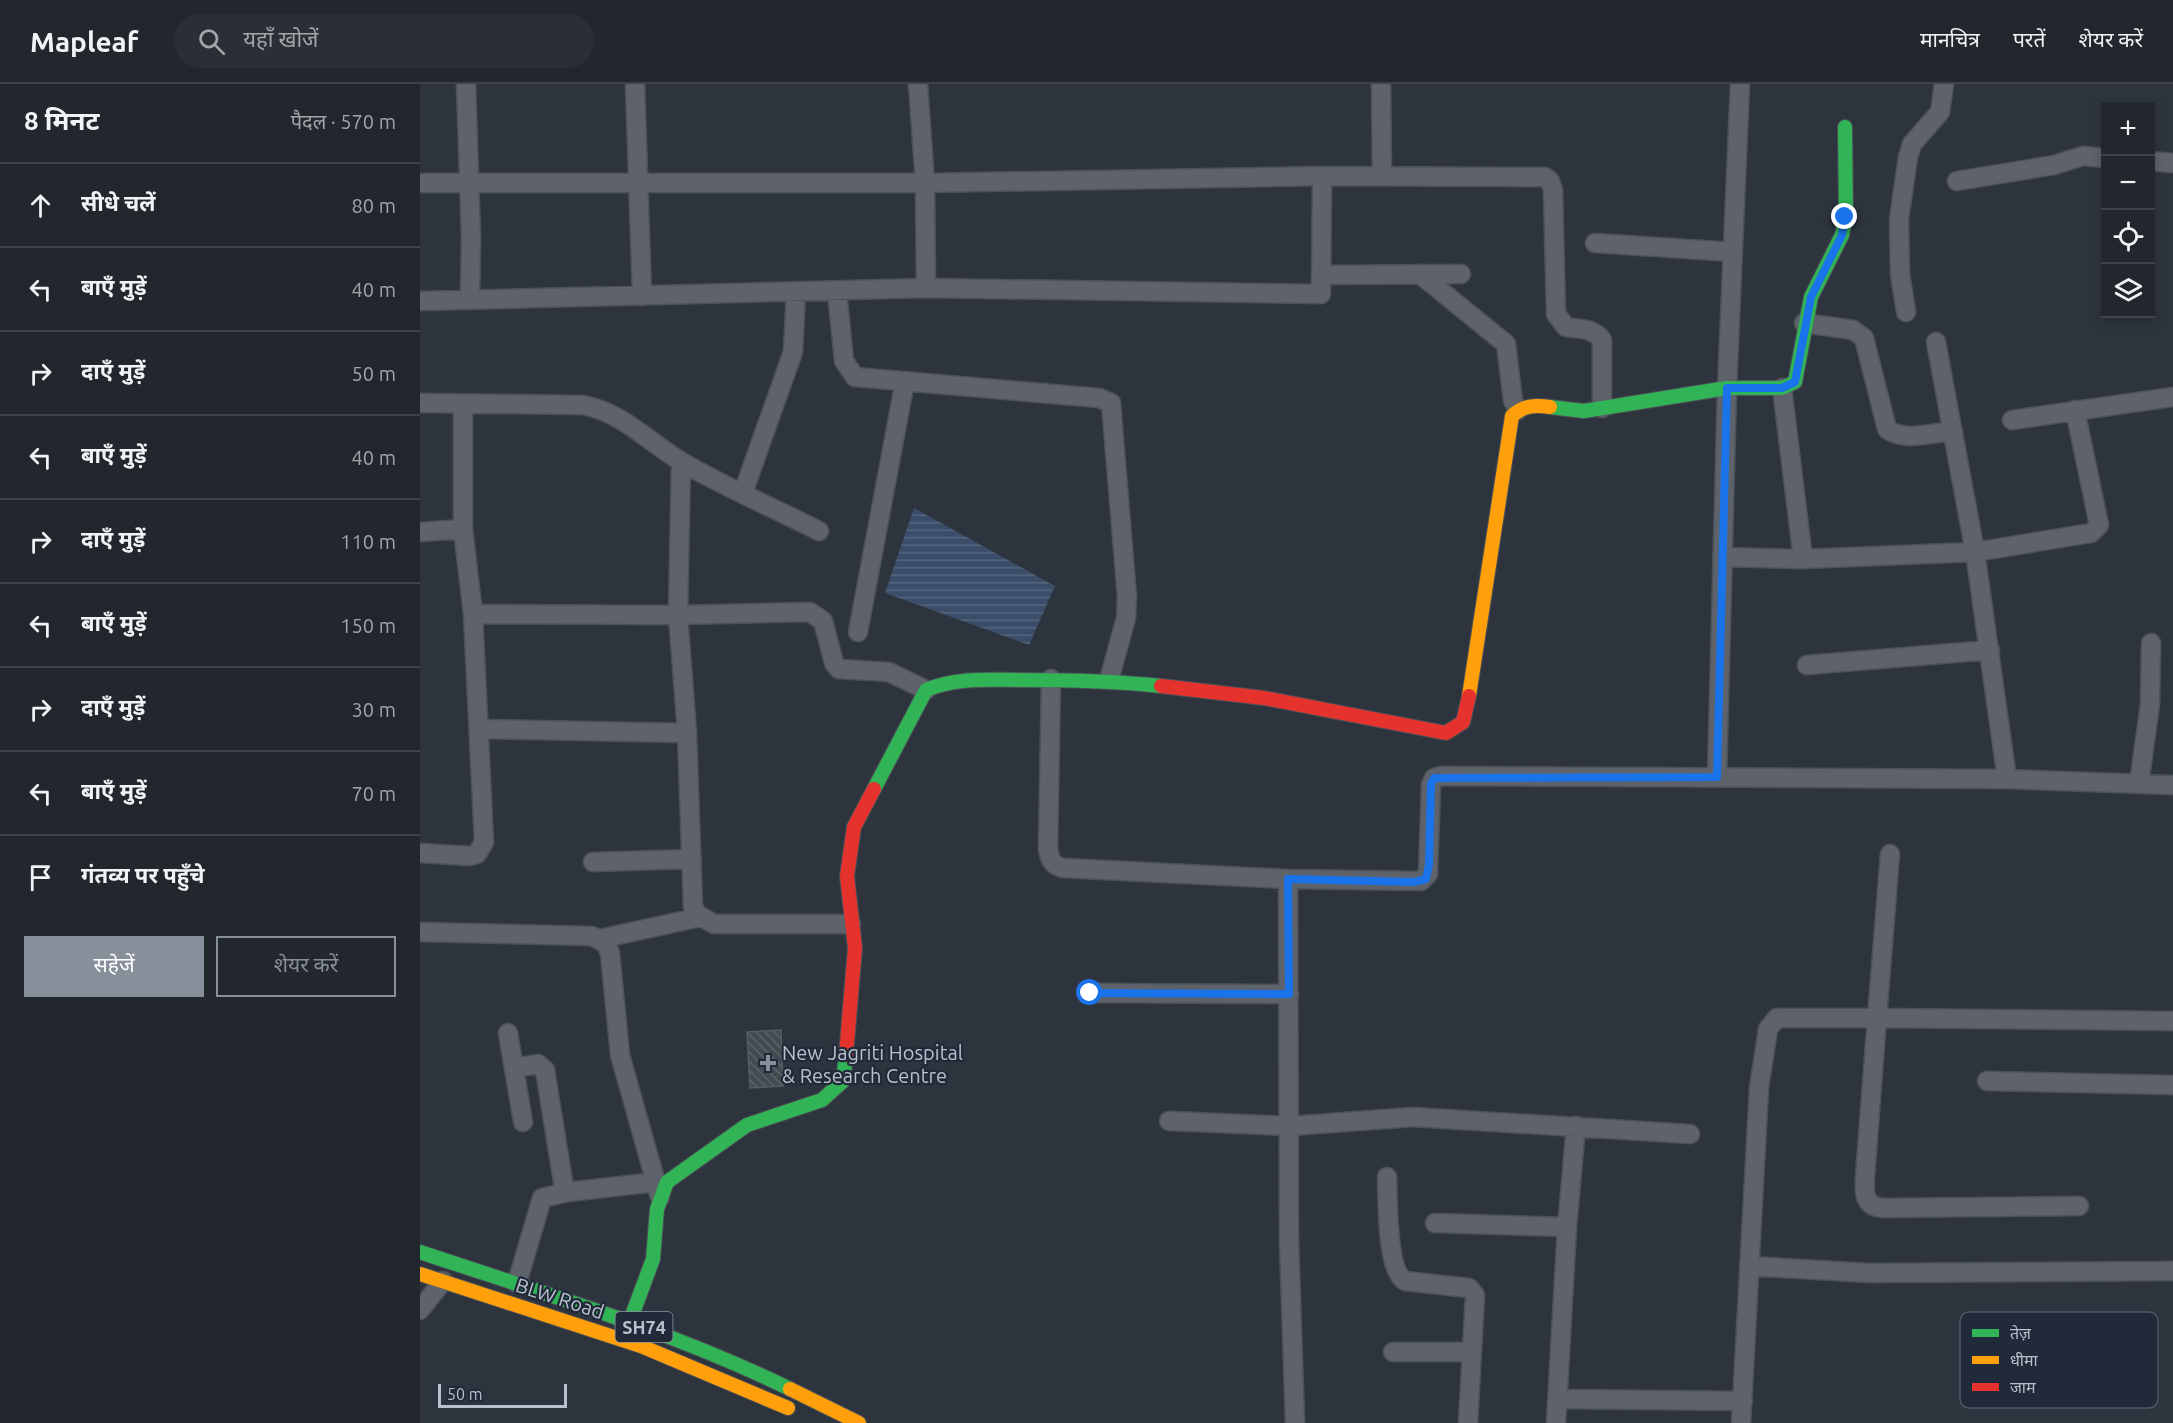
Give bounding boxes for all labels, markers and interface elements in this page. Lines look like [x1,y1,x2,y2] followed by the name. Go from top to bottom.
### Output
[174,14,594,68] search box
[195,25,228,58] icon: search
[30,26,138,57] text: Mapleaf
[243,26,318,51] text: यहाँ खोजें
[1920,27,1980,51] text: मानचित्र
[2013,27,2045,51] text: परतें
[2078,27,2143,51] text: शेयर करें
[2101,102,2155,318] map controls
[2101,102,2155,156] button: +
[24,106,99,135] text: 8 मिनट
[291,110,396,133] text: पैदल · 570 m
[2101,156,2155,210] button: −
[24,189,57,222] icon: ahead
[81,190,156,215] text: सीधे चलें
[352,194,396,217] text: 80 m
[1831,203,1857,229] route end
[2101,210,2155,264] button: locate
[2101,264,2155,318] button: layers
[24,273,57,306] icon: left
[81,274,147,299] text: बाएँ मुड़ें
[352,278,396,301] text: 40 m
[24,357,57,390] icon: right
[81,358,145,383] text: दाएँ मुड़ें
[352,362,396,385] text: 50 m
[24,441,57,474] icon: left
[81,442,147,467] text: बाएँ मुड़ें
[352,446,396,469] text: 40 m
[24,525,57,558] icon: right
[81,526,145,551] text: दाएँ मुड़ें
[340,530,396,553] text: 110 m
[24,609,57,642] icon: left
[81,610,147,635] text: बाएँ मुड़ें
[340,614,396,637] text: 150 m
[24,693,57,726] icon: right
[81,694,145,719] text: दाएँ मुड़ें
[352,698,396,721] text: 30 m
[24,777,57,810] icon: left
[81,778,147,803] text: बाएँ मुड़ें
[352,782,396,805] text: 70 m
[24,861,57,894] icon: arrive
[81,862,205,887] text: गंतव्य पर पहुँचे
[24,936,204,997] button: सहेजें
[216,936,396,997] button: शेयर करें
[1076,979,1102,1005] route start
[782,1041,963,1087] place label: New Jagriti Hospital & Research Centre
[759,1054,777,1072] marker: New Jagriti Hospital & Research Centre
[513,1273,607,1323] street label: BLW Road
[616,1312,672,1342] road number: SH74
[1960,1312,2158,1408] legend
[2010,1324,2032,1342] text: तेज़
[2010,1351,2039,1369] text: धीमा
[2010,1378,2036,1396] text: जाम
[438,1381,567,1408] scale bar
[447,1385,483,1403] text: 50 m

